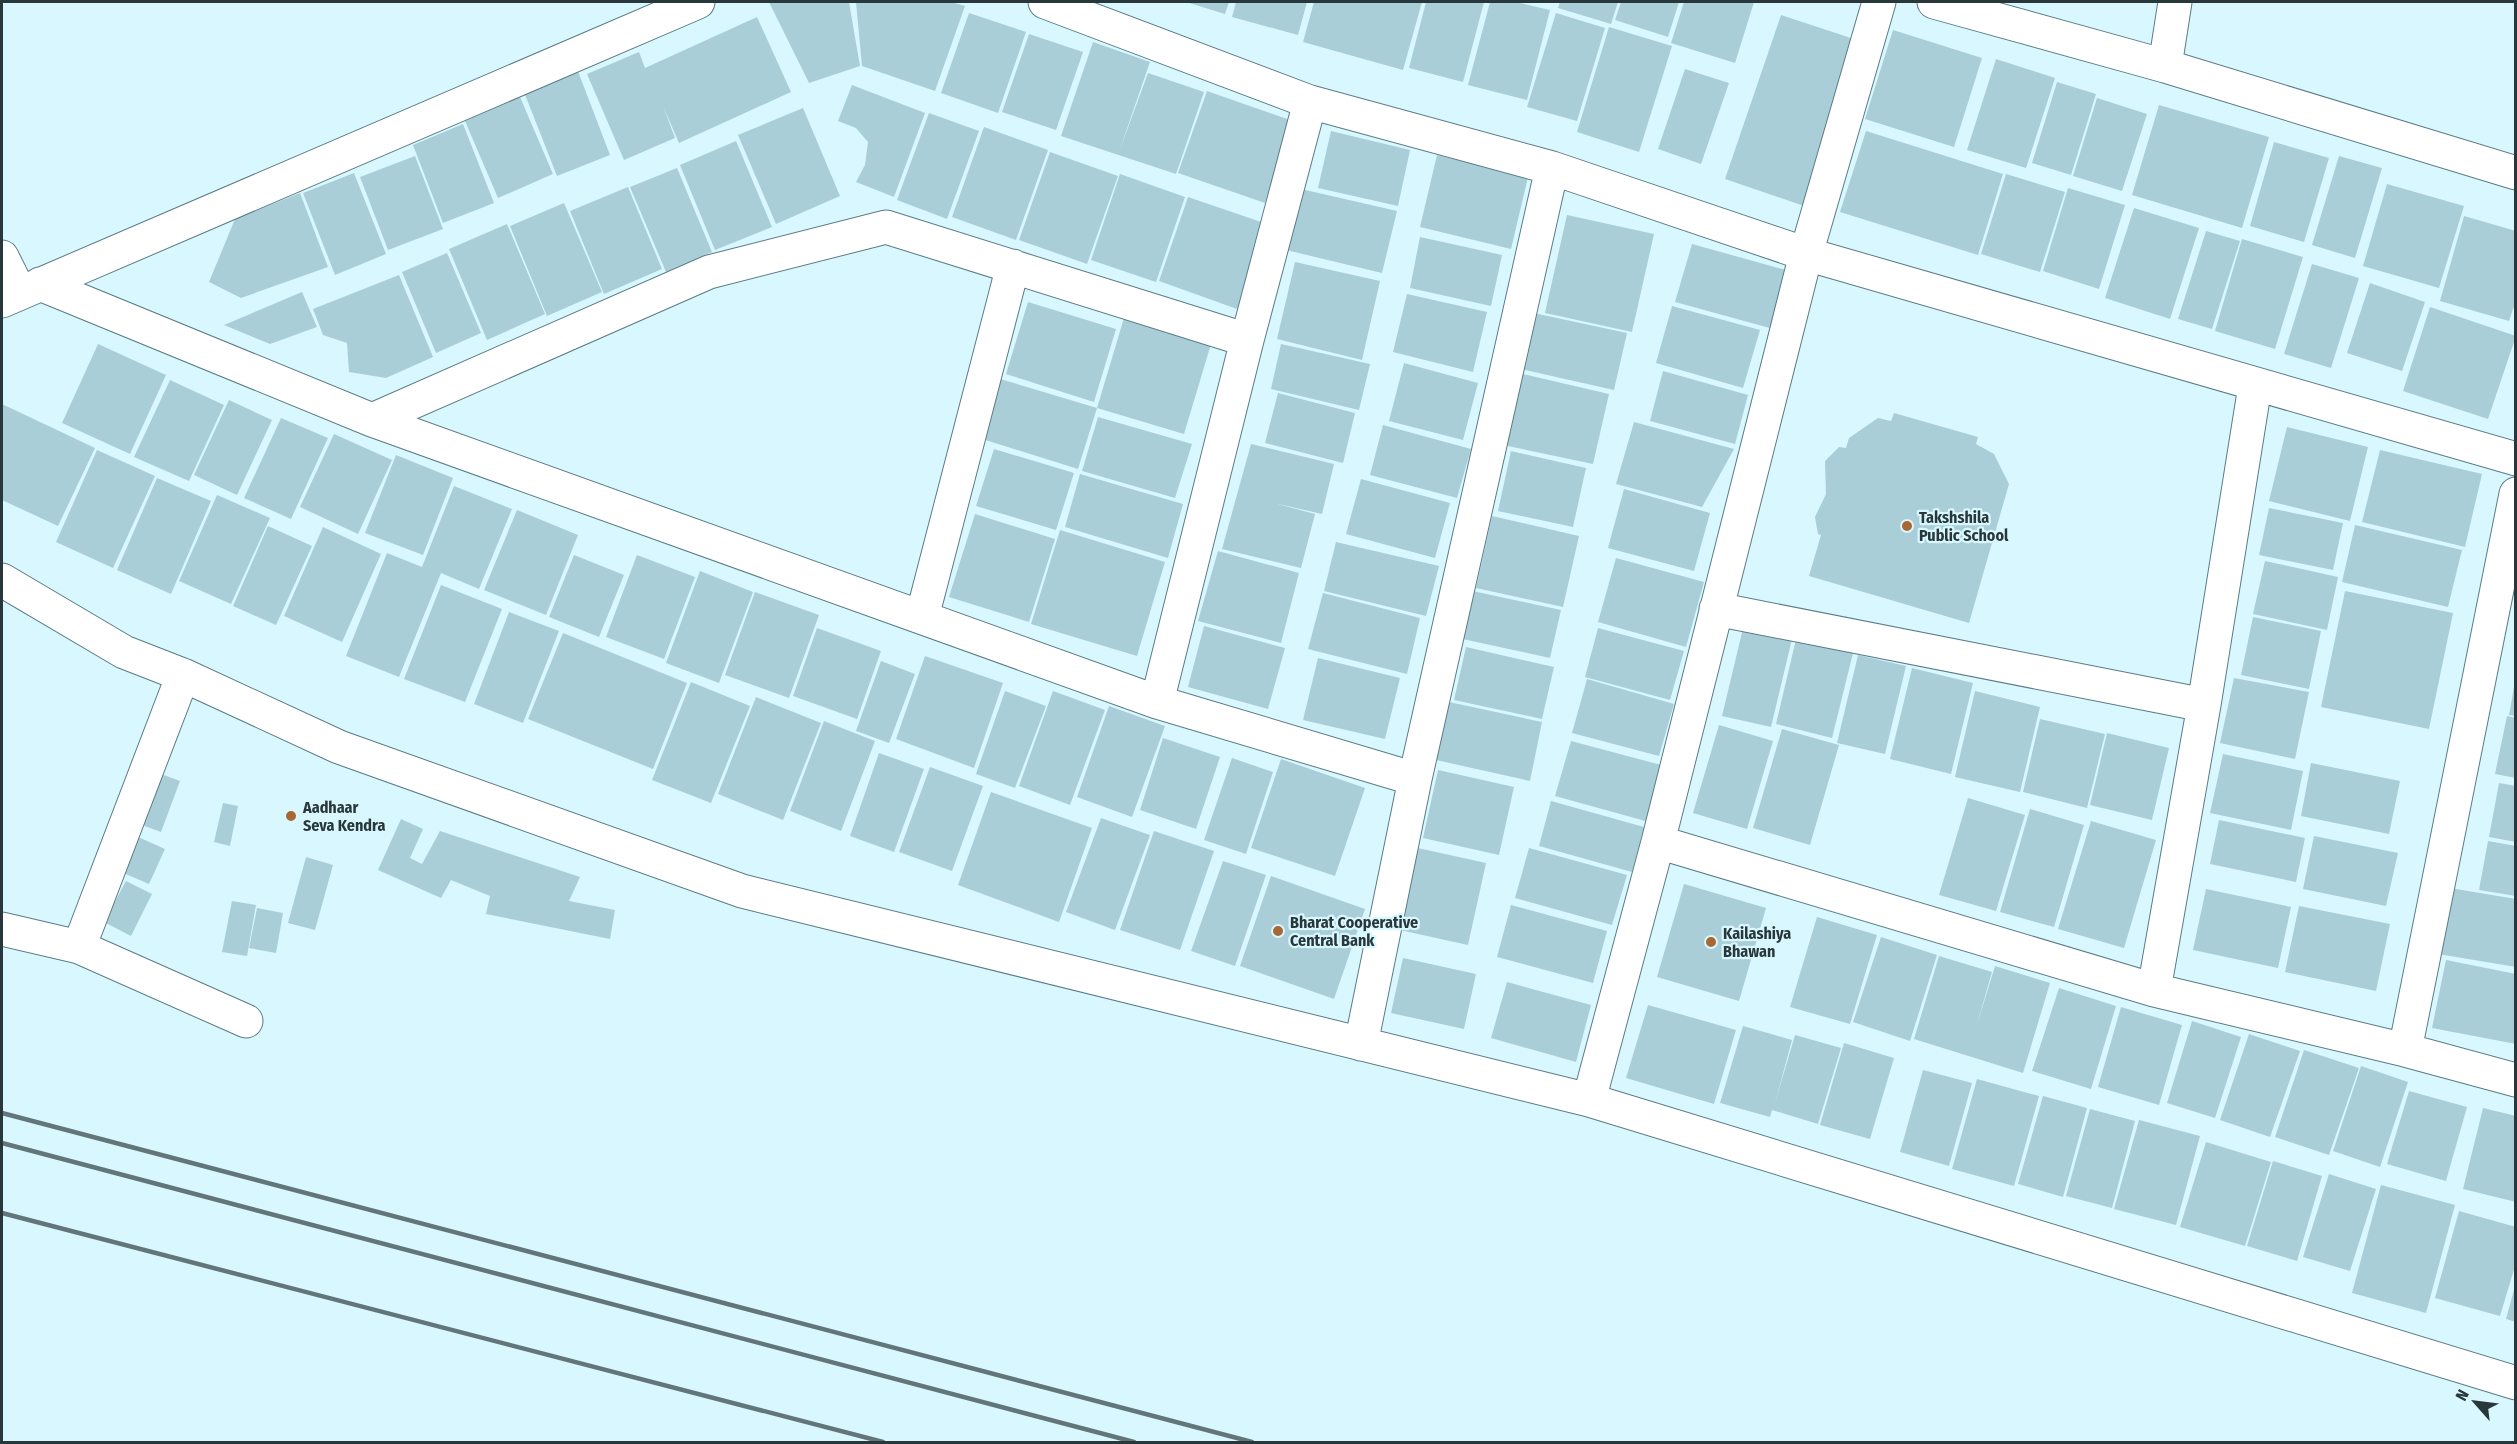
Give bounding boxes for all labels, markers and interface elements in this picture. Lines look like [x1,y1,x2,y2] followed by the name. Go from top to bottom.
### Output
[1919,508,2009,545] place label: Takshshila Public School
[1900,519,1914,533] marker: Takshshila Public School
[302,798,385,835] place label: Aadhaar Seva Kendra
[284,809,298,823] marker: Aadhaar Seva Kendra
[1290,913,1418,950] place label: Bharat Cooperative Central Bank
[1271,924,1285,938] marker: Bharat Cooperative Central Bank
[1723,924,1791,961] place label: Kailashiya Bhawan
[1704,935,1718,949] marker: Kailashiya Bhawan
[2445,1372,2505,1432] north arrow
[2452,1386,2473,1404] text: N

